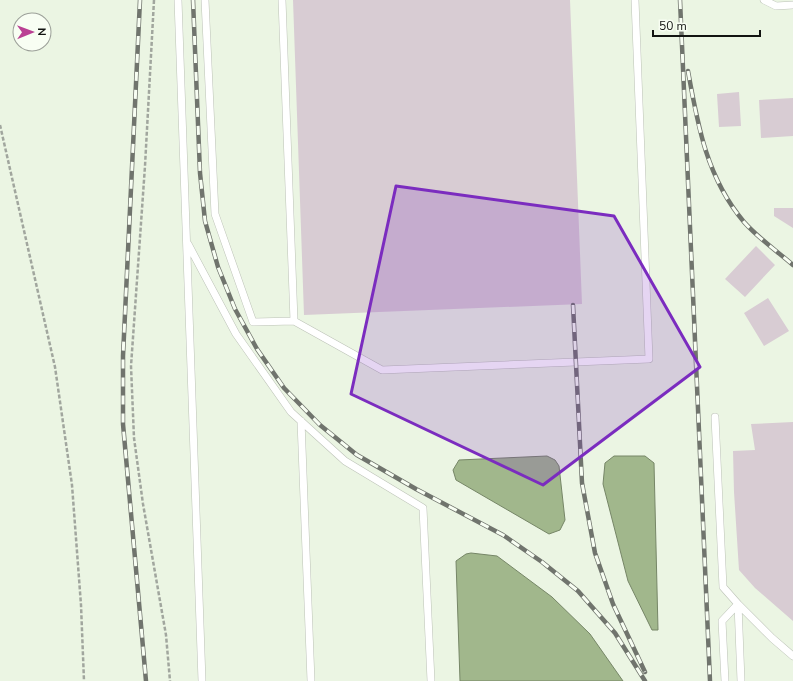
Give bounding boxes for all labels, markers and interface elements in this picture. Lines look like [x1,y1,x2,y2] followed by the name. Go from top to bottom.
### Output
[12,12,52,52] north arrow
[653,12,760,38] scale bar
[659,18,687,34] text: 50 m
[34,28,49,36] text: N

